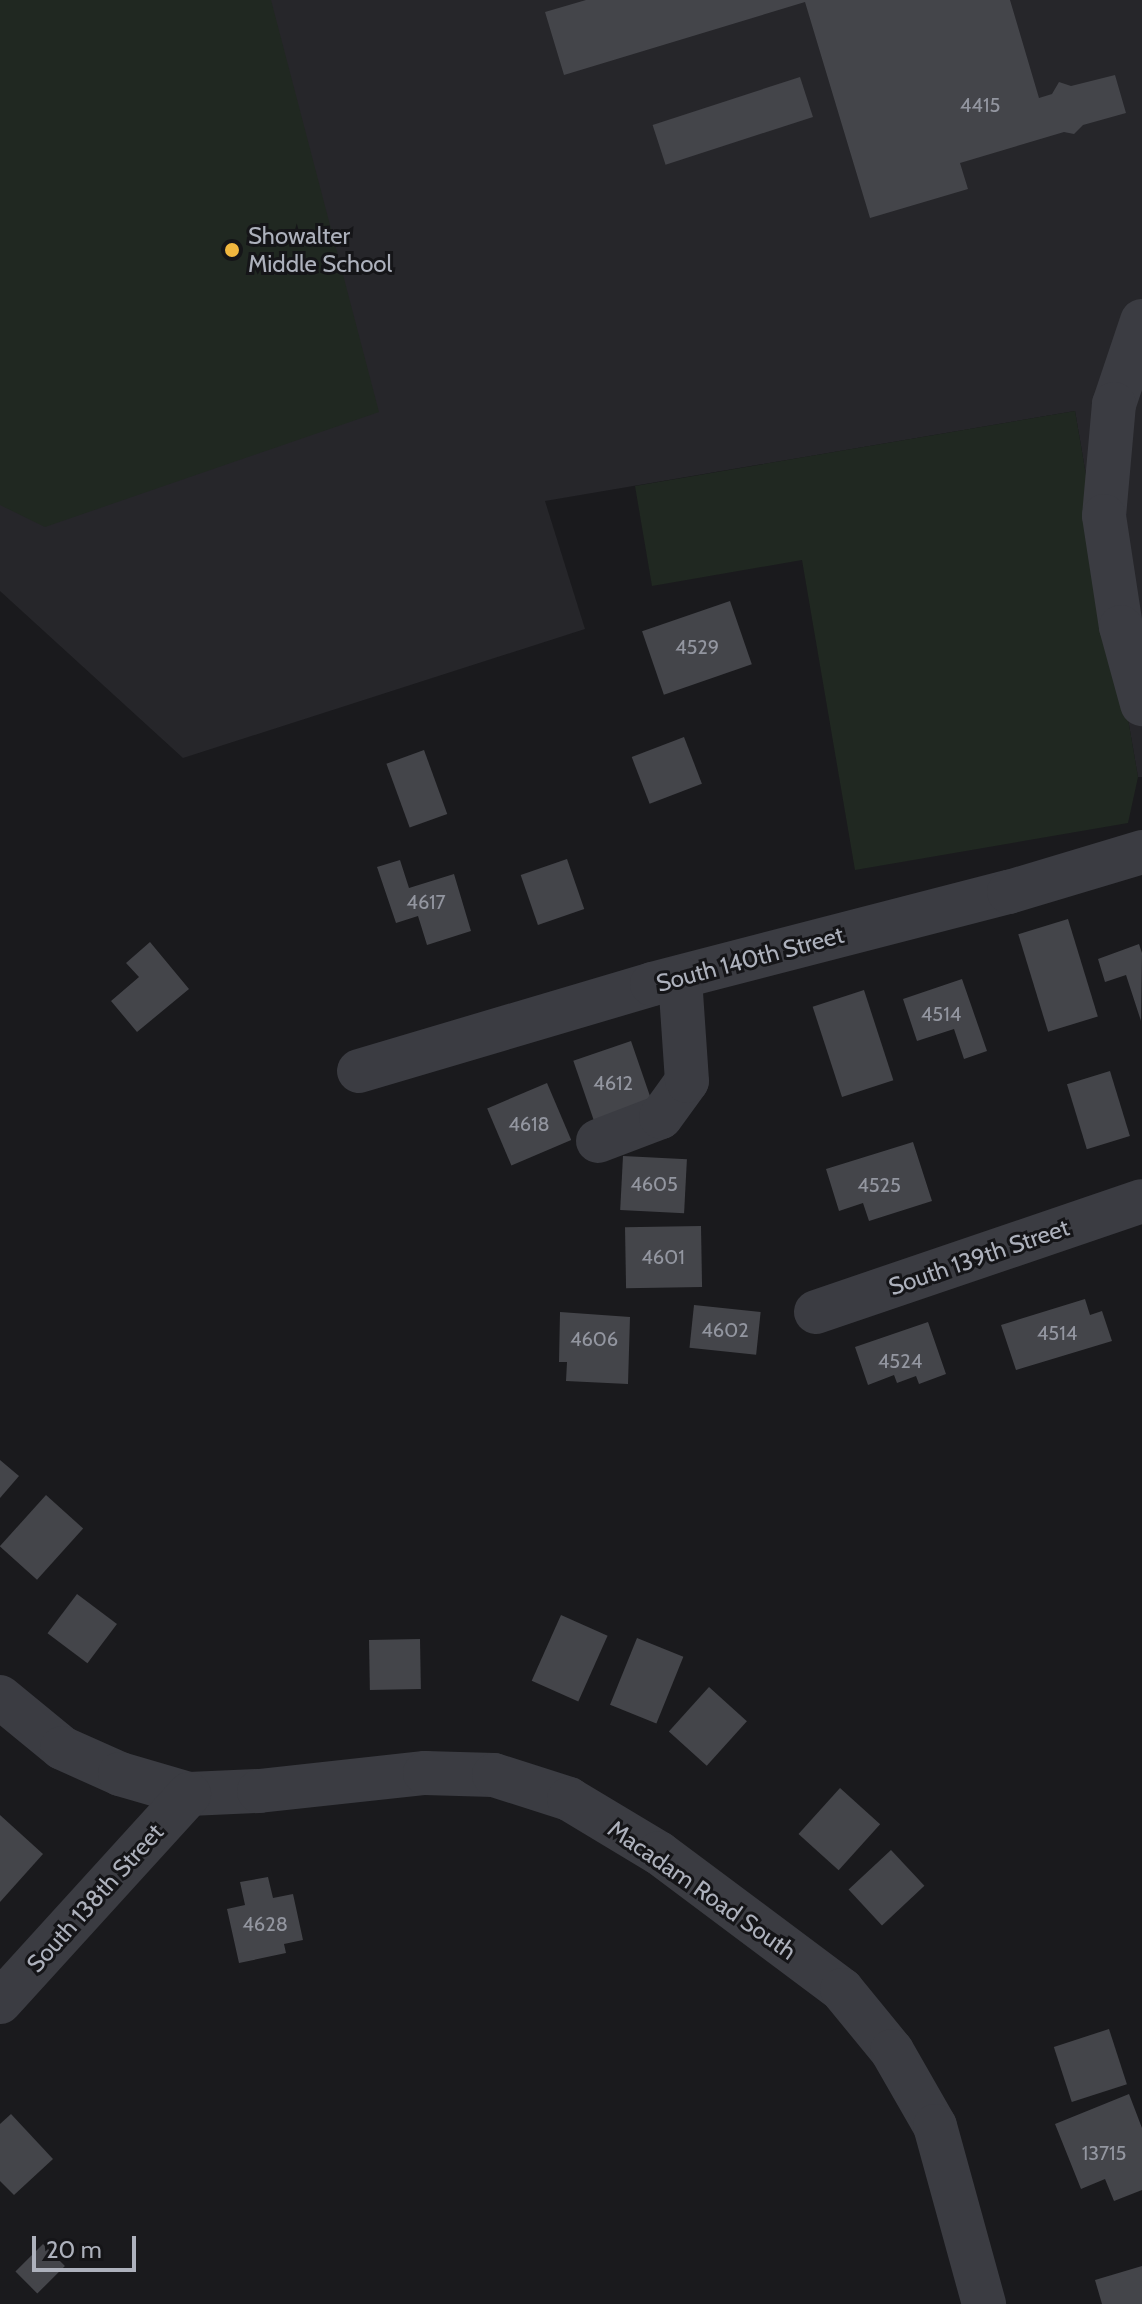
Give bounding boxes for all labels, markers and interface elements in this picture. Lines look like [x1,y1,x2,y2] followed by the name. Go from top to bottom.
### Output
[960,93,1000,117] house number: 4415
[248,222,392,278] place label: Showalter Middle School
[223,241,241,259] marker: Showalter Middle School
[675,635,719,659] house number: 4529
[406,890,446,914] house number: 4617
[653,920,847,998] street label: South 140th Street
[921,1002,961,1026] house number: 4514
[593,1071,633,1095] house number: 4612
[508,1112,550,1136] house number: 4618
[630,1172,678,1196] house number: 4605
[857,1173,901,1197] house number: 4525
[885,1213,1073,1301] street label: South 139th Street
[641,1245,685,1269] house number: 4601
[701,1318,749,1342] house number: 4602
[1037,1321,1077,1345] house number: 4514
[570,1327,618,1351] house number: 4606
[878,1349,922,1373] house number: 4524
[602,1814,802,1966] street label: Macadam Road South
[21,1818,169,1978] street label: South 138th Street
[242,1912,288,1936] house number: 4628
[1082,2141,1126,2165] house number: 13715
[36,2220,140,2270] scale bar
[46,2235,102,2264] text: 20 m

